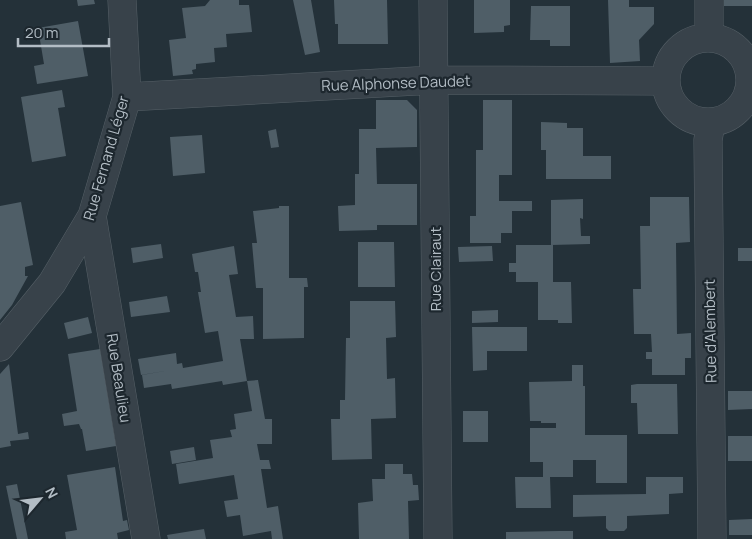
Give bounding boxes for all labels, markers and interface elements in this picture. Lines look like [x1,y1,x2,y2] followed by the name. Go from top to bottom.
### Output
[18,15,109,47] scale bar
[25,22,58,43] text: 20 m
[321,70,471,96] street label: Rue Alphonse Daudet
[78,92,134,223] street label: Rue Fernand Léger
[425,227,446,311] street label: Rue Clairaut
[699,279,721,383] street label: Rue d'Alembert
[102,332,136,424] street label: Rue Beaulieu
[15,474,65,524] north arrow
[41,484,63,502] text: N

